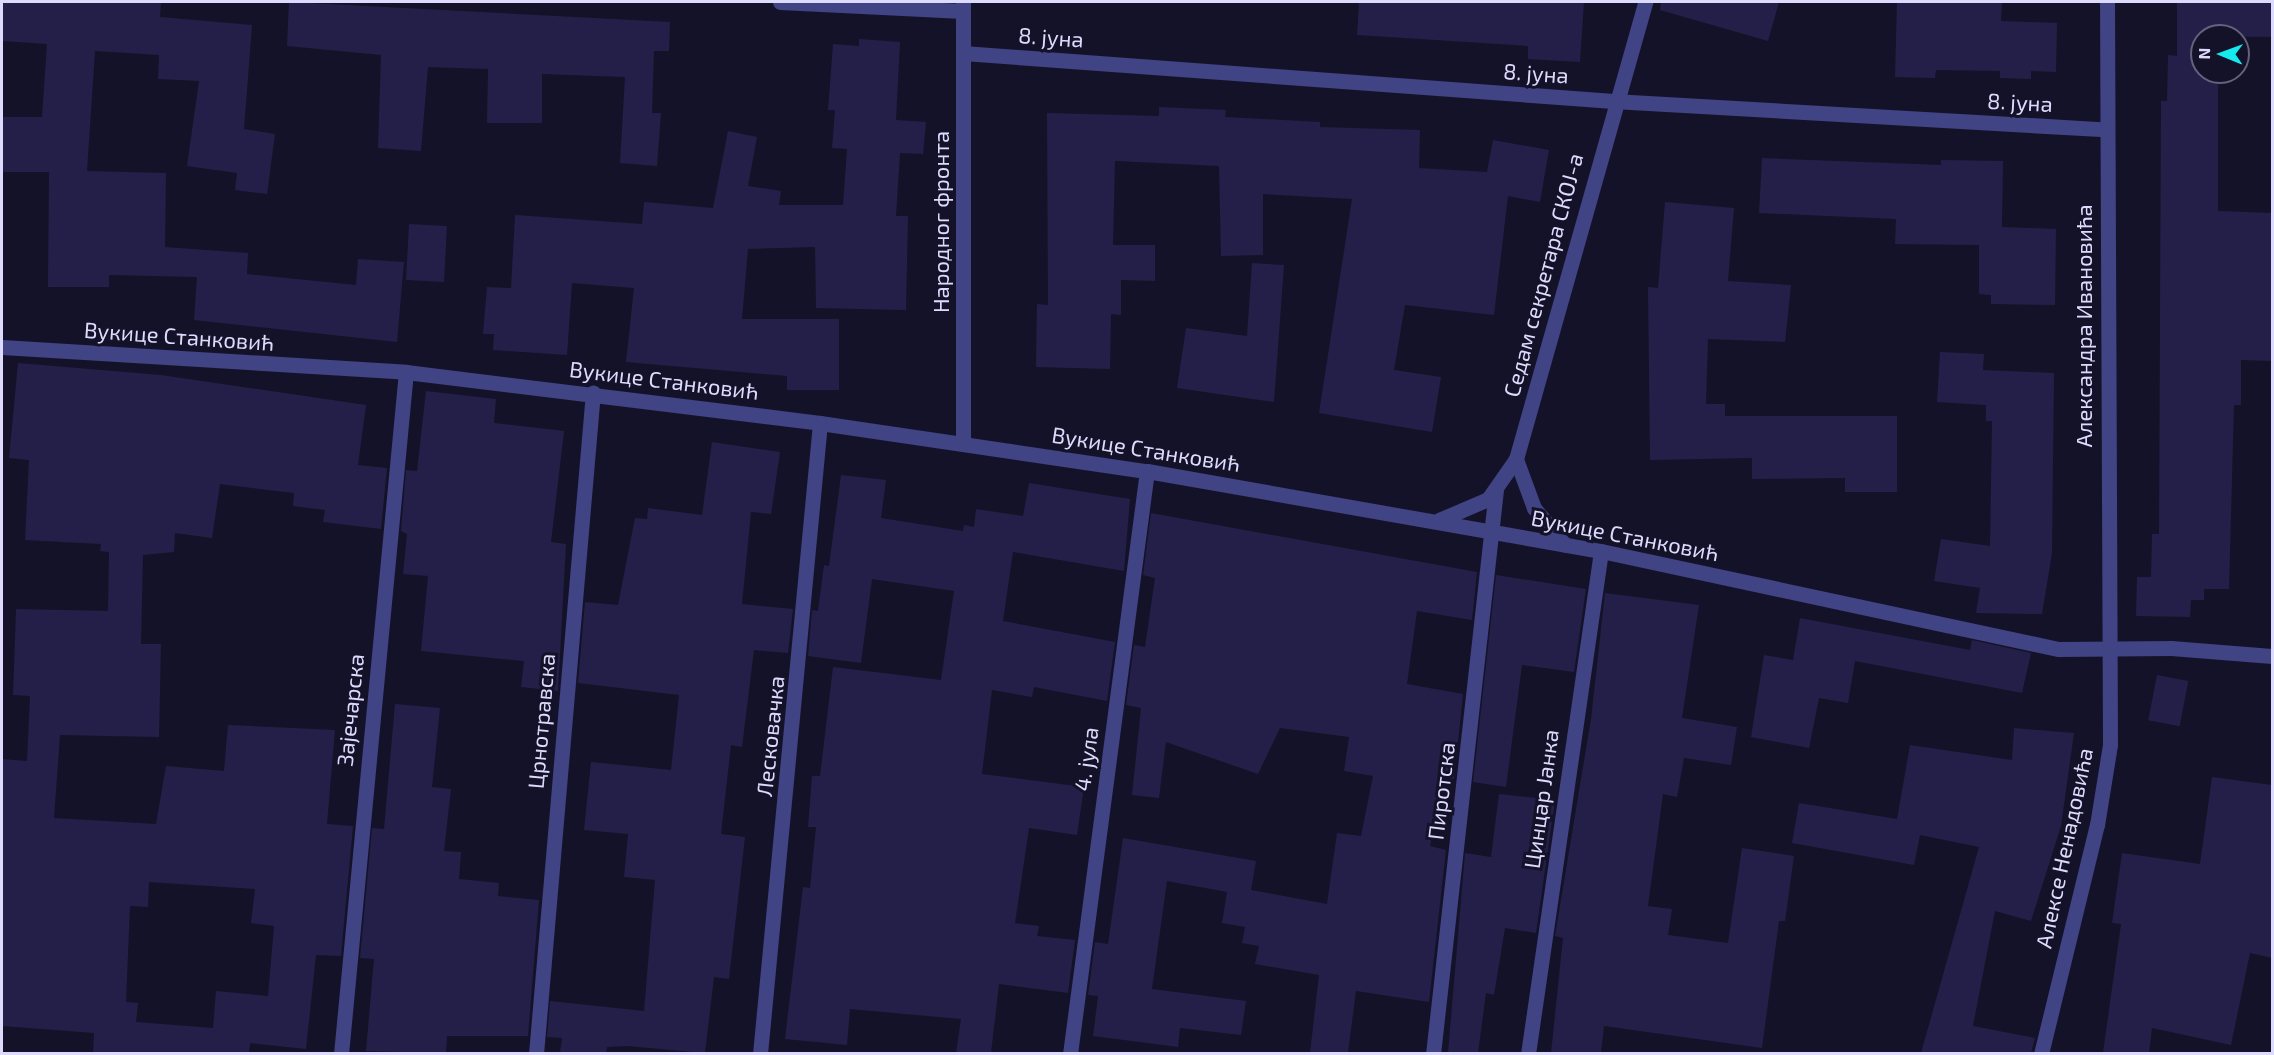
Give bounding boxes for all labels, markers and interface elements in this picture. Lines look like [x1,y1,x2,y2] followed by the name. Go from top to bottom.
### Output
[1017,22,1085,52] street label: 8. јуна
[2190,24,2250,84] north arrow
[2194,48,2213,60] text: N
[1502,58,1570,88] street label: 8. јуна
[1987,87,2053,117] street label: 8. јуна
[928,131,954,313] street label: Народног фронта
[1498,150,1588,400] street label: Седам секретара СКОЈ-а
[2071,204,2097,448] street label: Александра Ивановића
[83,316,275,356] street label: Вукице Станковић
[568,355,760,405] street label: Вукице Станковић
[1050,421,1242,477] street label: Вукице Станковић
[1529,504,1721,566] street label: Вукице Станковић
[331,652,369,768] street label: Зајечарска
[522,652,560,790] street label: Црнотравска
[751,674,789,798] street label: Лесковачка
[1068,725,1104,793] street label: 4. јула
[1518,728,1564,870] street label: Цинцар Јанка
[1422,741,1460,841] street label: Пиротска
[2030,745,2098,951] street label: Алексе Ненадовића

